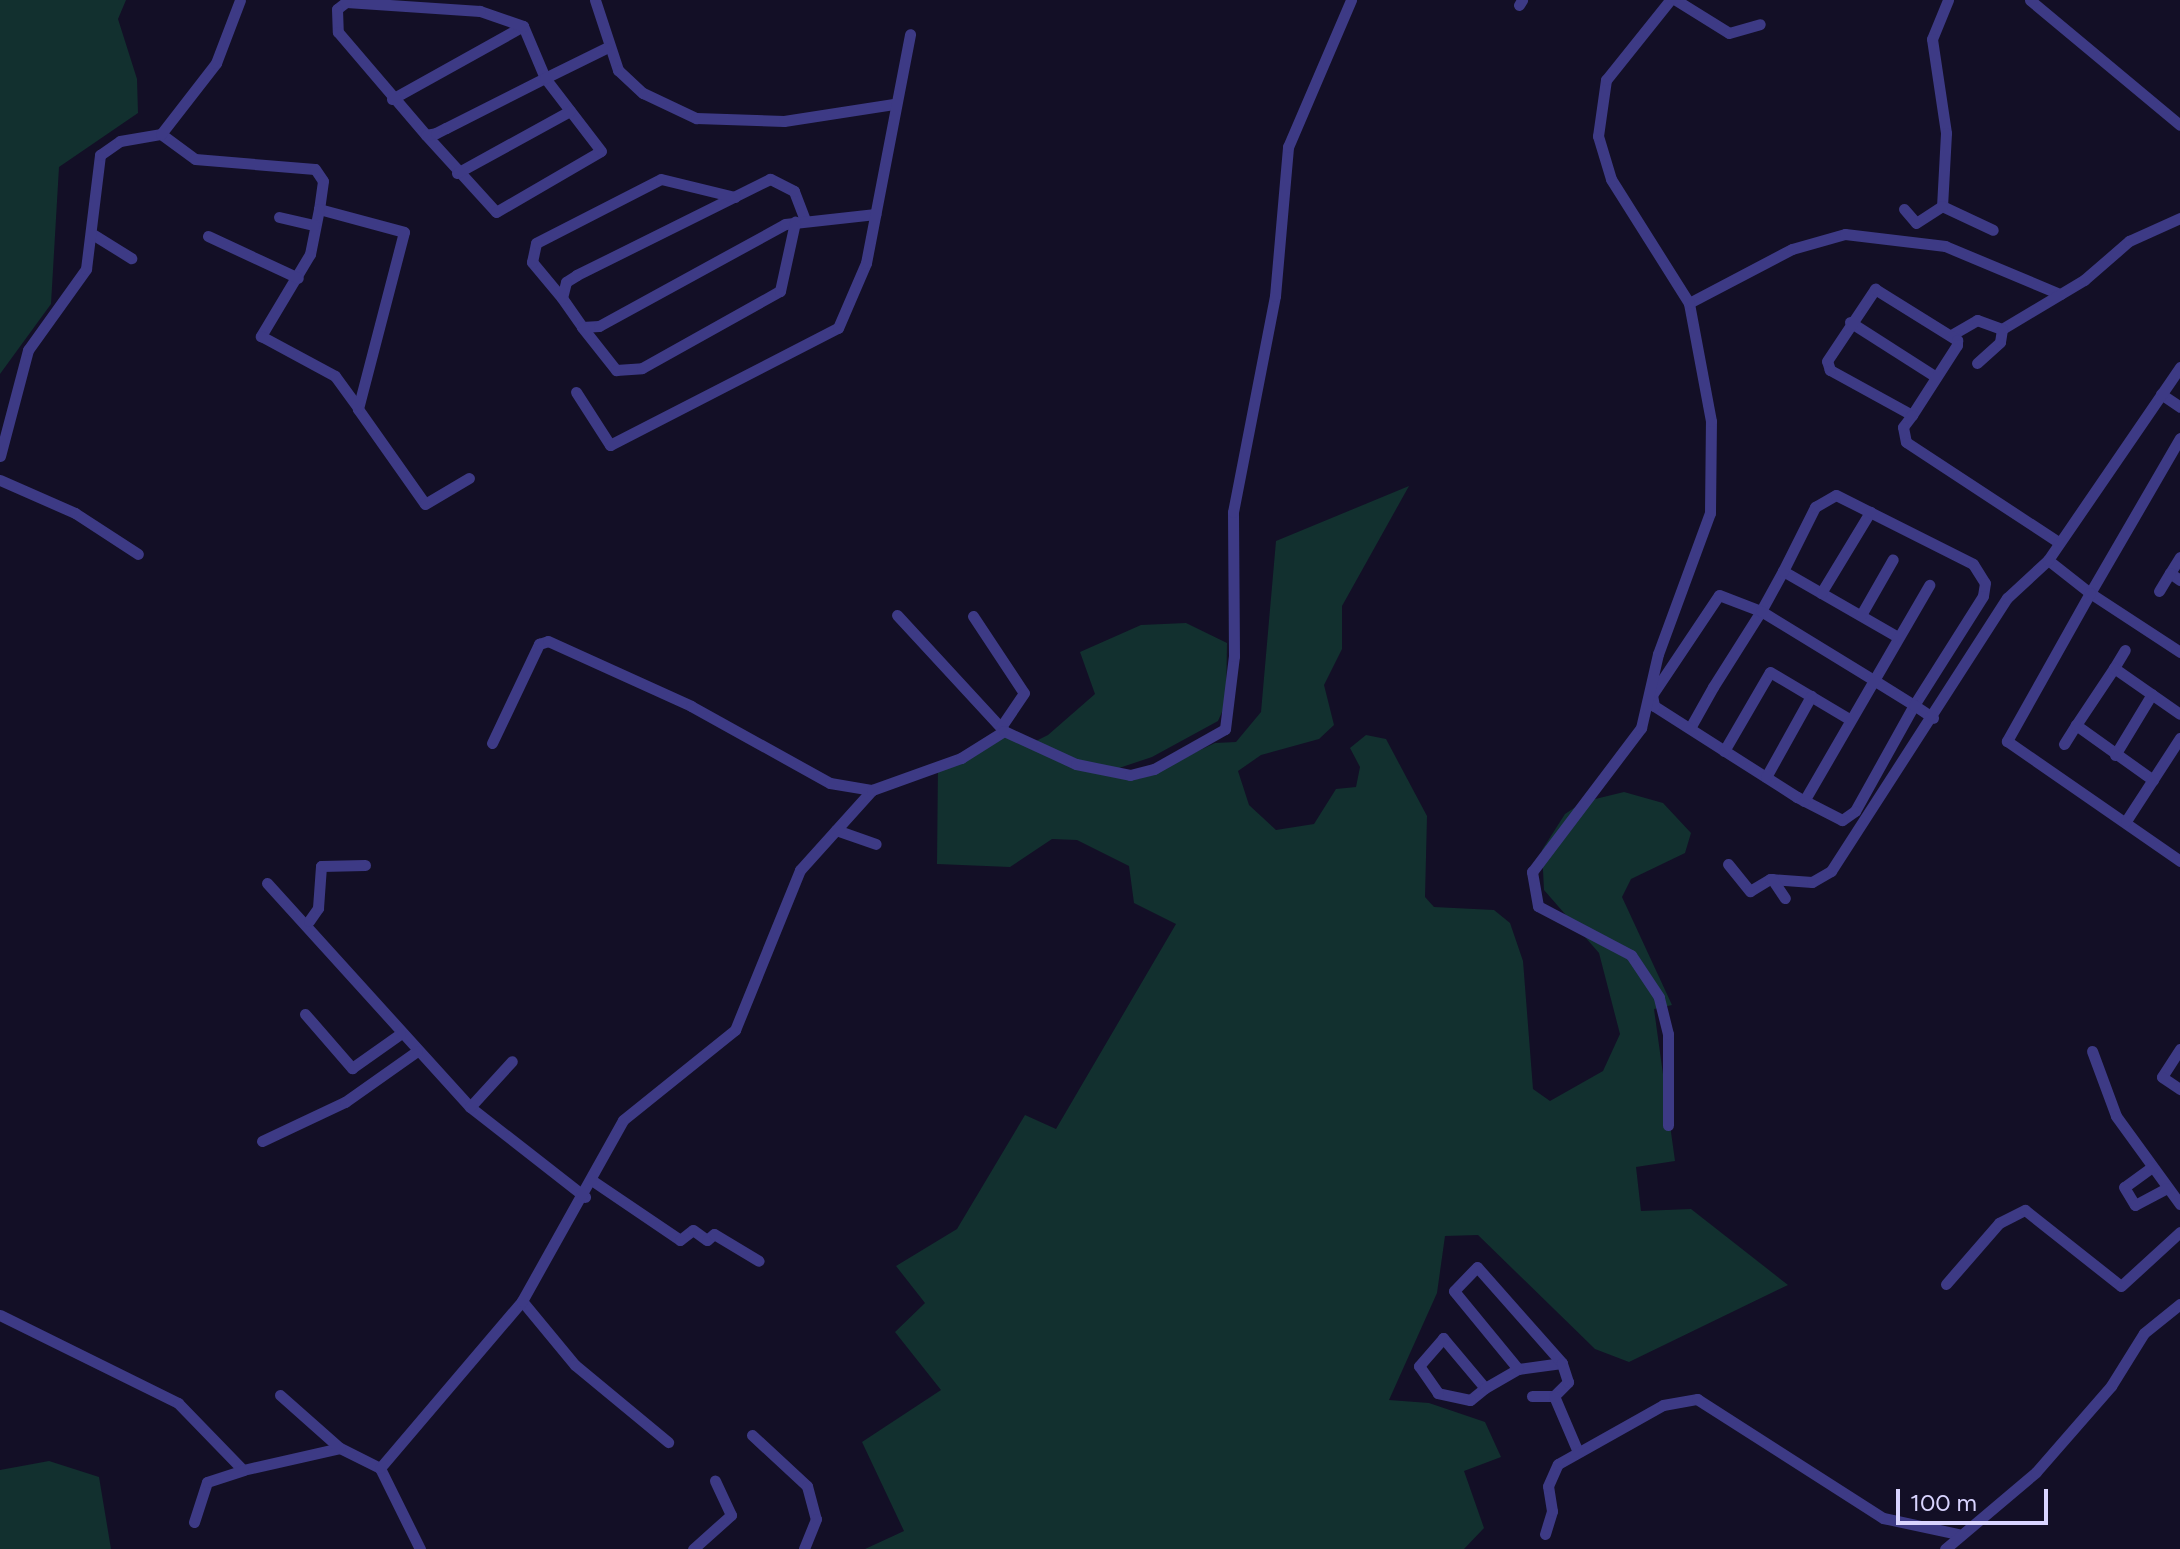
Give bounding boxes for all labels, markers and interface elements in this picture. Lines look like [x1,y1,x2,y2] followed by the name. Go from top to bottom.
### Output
[1900,1473,2052,1523] scale bar
[1910,1488,1977,1517] text: 100 m

